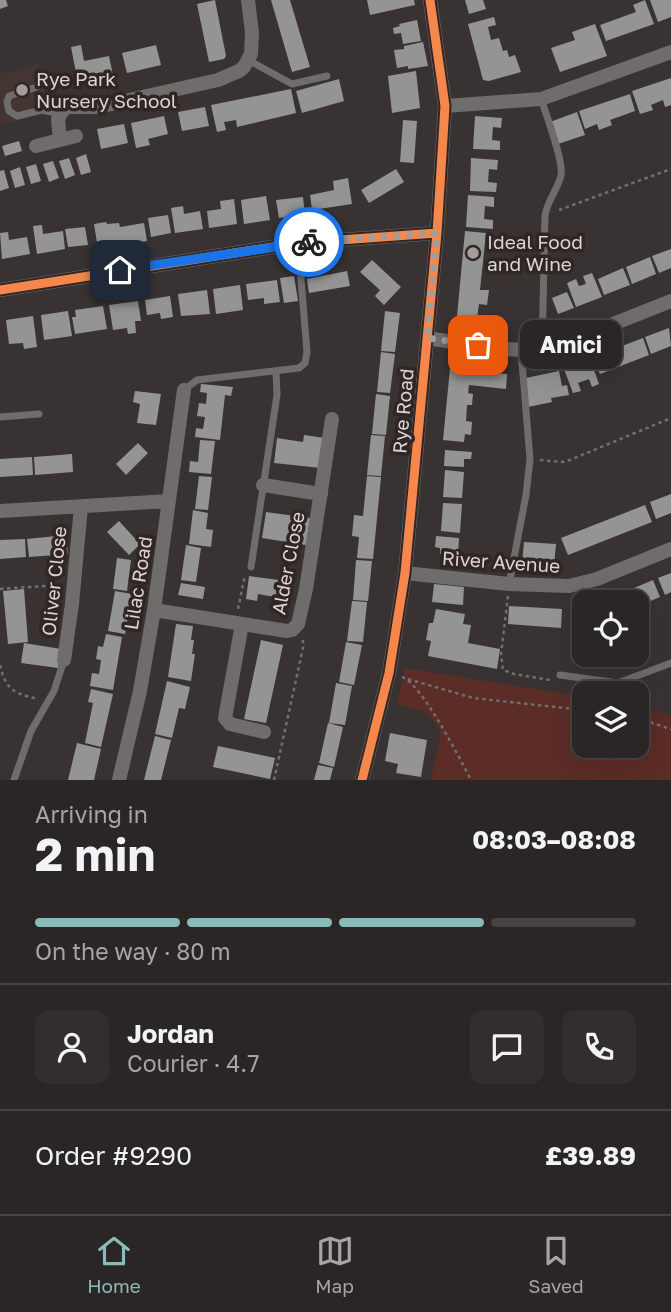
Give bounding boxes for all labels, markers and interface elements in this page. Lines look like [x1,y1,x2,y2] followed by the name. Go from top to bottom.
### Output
[36,67,177,112] place label: Rye Park Nursery School
[14,82,30,98] marker: Rye Park Nursery School
[274,207,344,277] courier
[290,223,328,261] icon: bike
[487,230,583,275] place label: Ideal Food and Wine
[90,240,150,300] pin
[465,245,481,261] marker: Ideal Food and Wine
[101,251,139,289] icon: home
[448,315,508,375] pin
[520,320,622,370] callout: Amici
[459,326,497,364] icon: bag
[540,330,602,358] text: Amici
[387,367,418,455] street label: Rye Road
[266,509,309,616] street label: Alder Close
[36,525,71,637] street label: Oliver Close
[119,535,156,631] street label: Lilac Road
[441,546,561,577] street label: River Avenue
[572,590,649,758] map controls
[572,590,649,667] button: locate
[572,681,649,758] button: layers
[35,800,148,828] text: Arriving in
[472,824,636,855] text: 08:03–08:08
[35,826,155,881] text: 2 min
[35,937,231,965] text: On the way · 80 m
[35,1010,109,1084] button: person
[470,1010,544,1084] button: chat
[562,1010,636,1084] button: phone
[127,1018,214,1049] text: Jordan
[127,1049,259,1077] text: Courier · 4.7
[35,1140,192,1171] text: Order #9290
[545,1140,636,1171] text: £39.89
[87,1232,141,1297] tab: Home
[315,1232,354,1297] tab: Map
[528,1232,584,1297] tab: Saved

